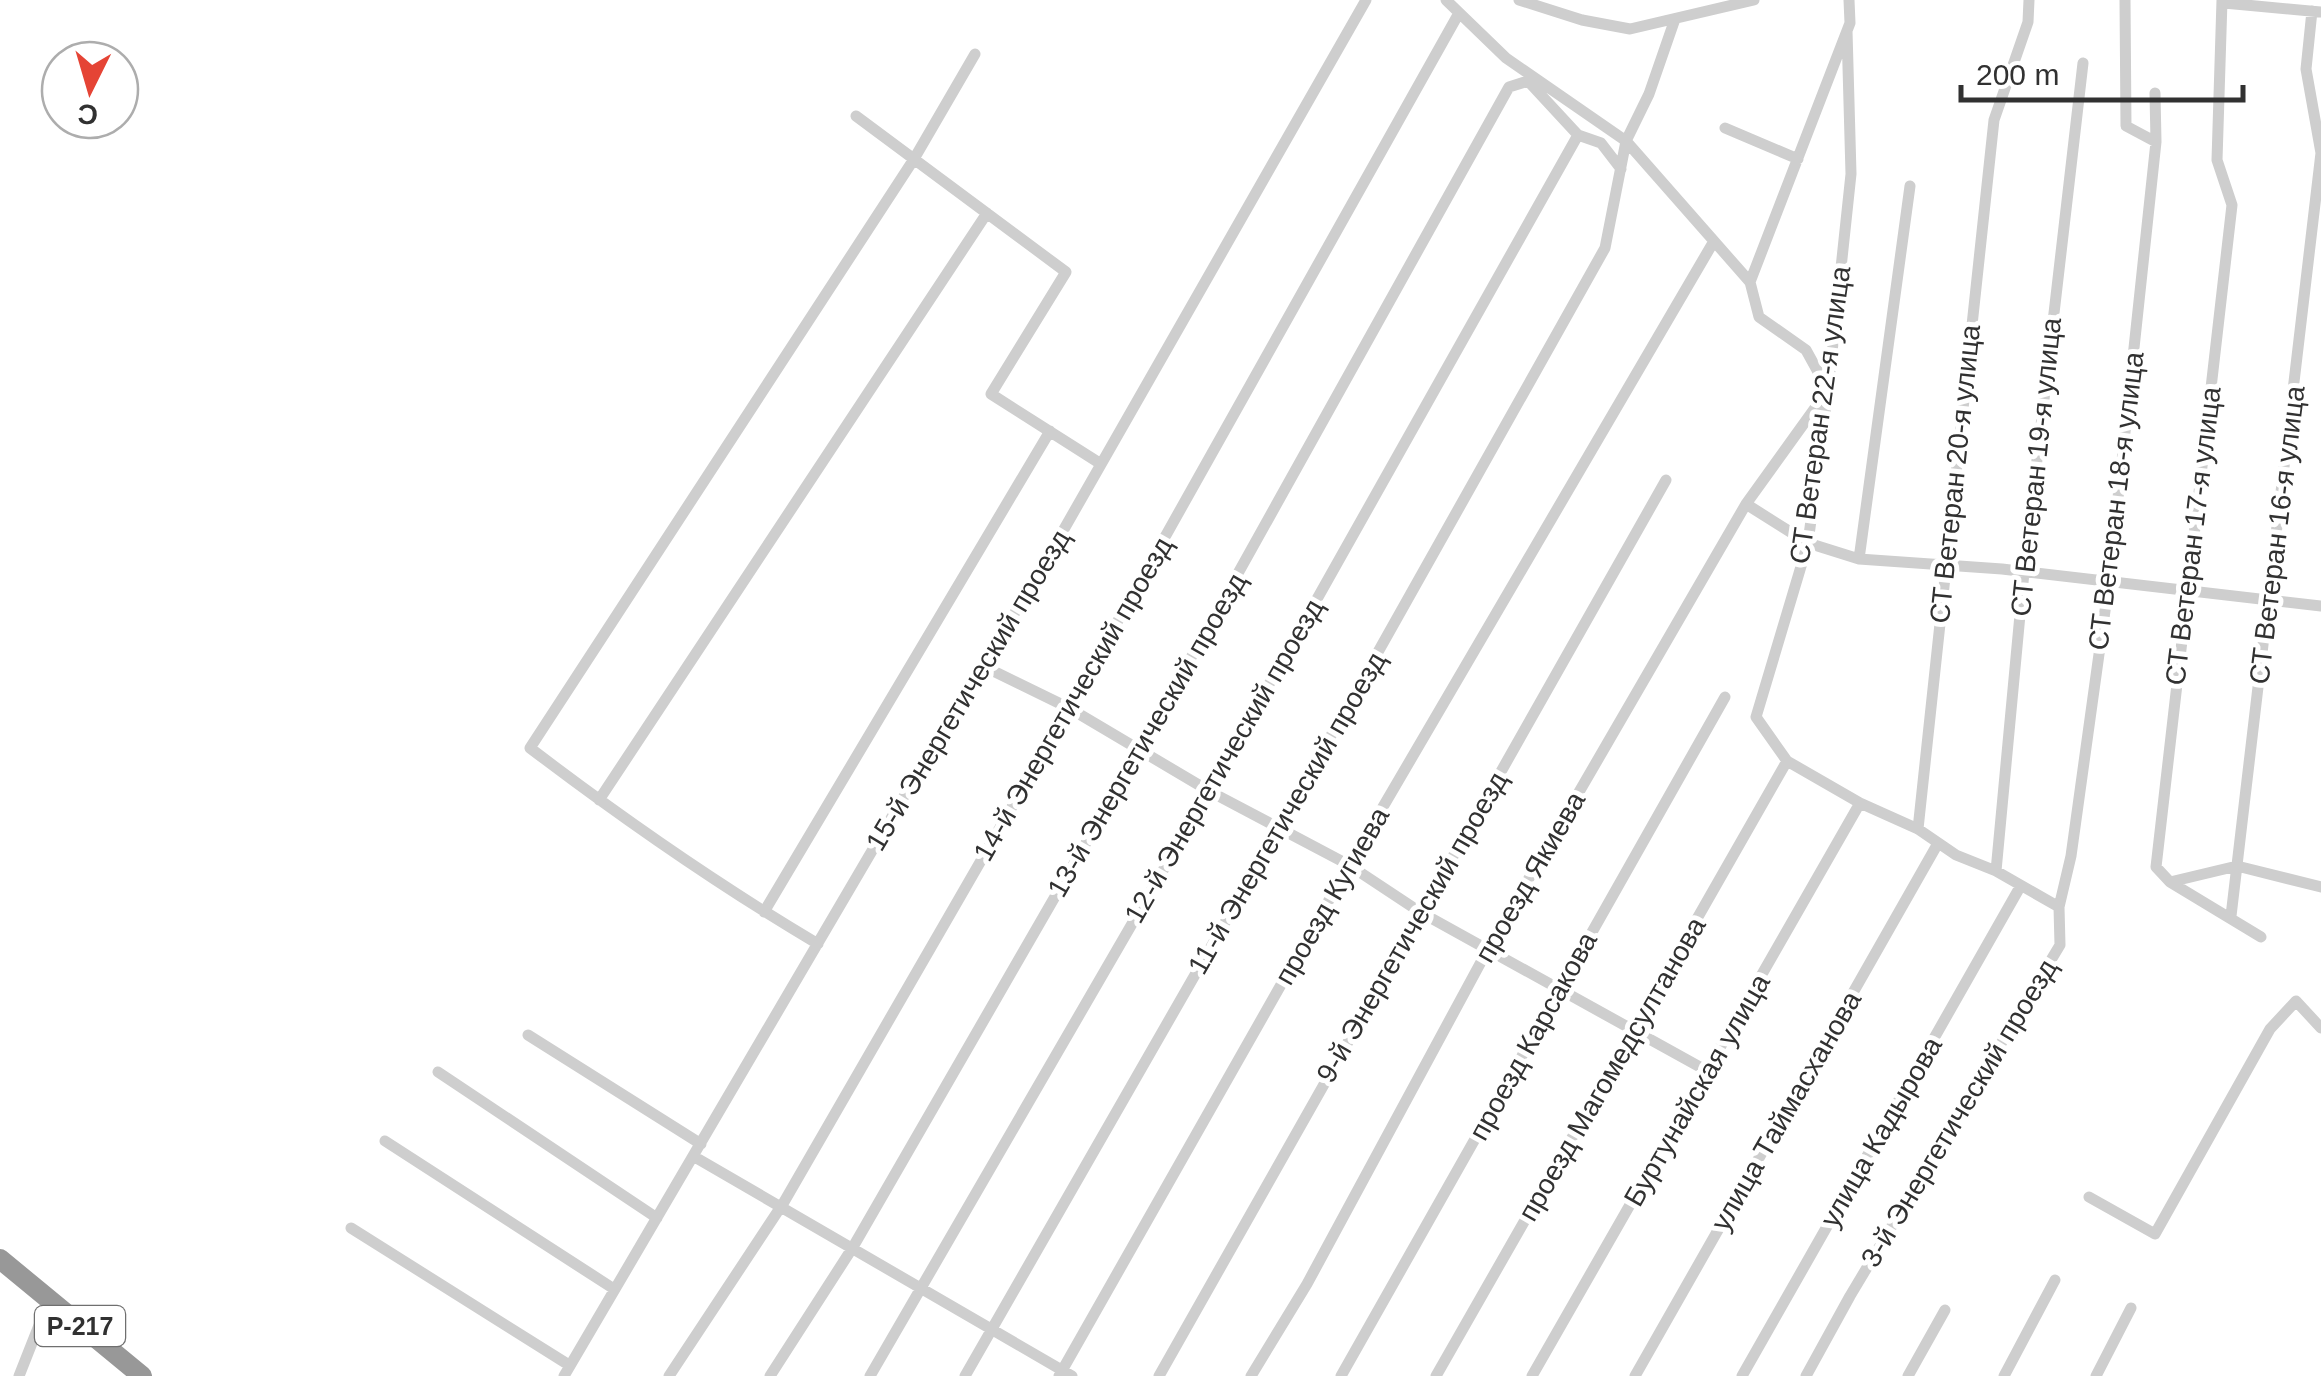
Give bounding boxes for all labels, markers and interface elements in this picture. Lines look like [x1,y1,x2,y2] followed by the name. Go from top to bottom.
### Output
[40,40,140,140] north arrow
[1961,40,2244,102] scale bar
[1976,58,2059,91] text: 200 m
[76,98,99,131] text: С
[1784,264,1856,566] street label: СТ Ветеран 22-я улица
[2005,316,2067,618] street label: СТ Ветеран 19-я улица
[1924,323,1986,625] street label: СТ Ветеран 20-я улица
[2082,350,2150,652] street label: СТ Ветеран 18-я улица
[2243,384,2311,686] street label: СТ Ветеран 16-я улица
[2159,385,2227,687] street label: СТ Ветеран 17-я улица
[860,524,1076,856] street label: 15-й Энергетический проезд
[967,532,1179,866] street label: 14-й Энергетический проезд
[1041,568,1253,902] street label: 13-й Энергетический проезд
[1118,594,1330,928] street label: 12-й Энергетический проезд
[1182,647,1392,979] street label: 11-й Энергетический проезд
[1310,766,1514,1088] street label: 9-й Энергетический проезд
[1469,786,1591,968] street label: проезд Якиева
[1269,802,1396,990] street label: проезд Кугиева
[1512,911,1712,1226] street label: проезд Магомедсултанова
[1463,926,1603,1145] street label: проезд Карсакова
[1855,954,2063,1272] street label: 3-й Энергетический проезд
[1618,968,1776,1211] street label: Буртунайская улица
[1705,986,1867,1236] street label: улица Таймасханова
[1814,1031,1948,1233] street label: улица Кадырова
[35,1306,125,1346] road number: Р-217

